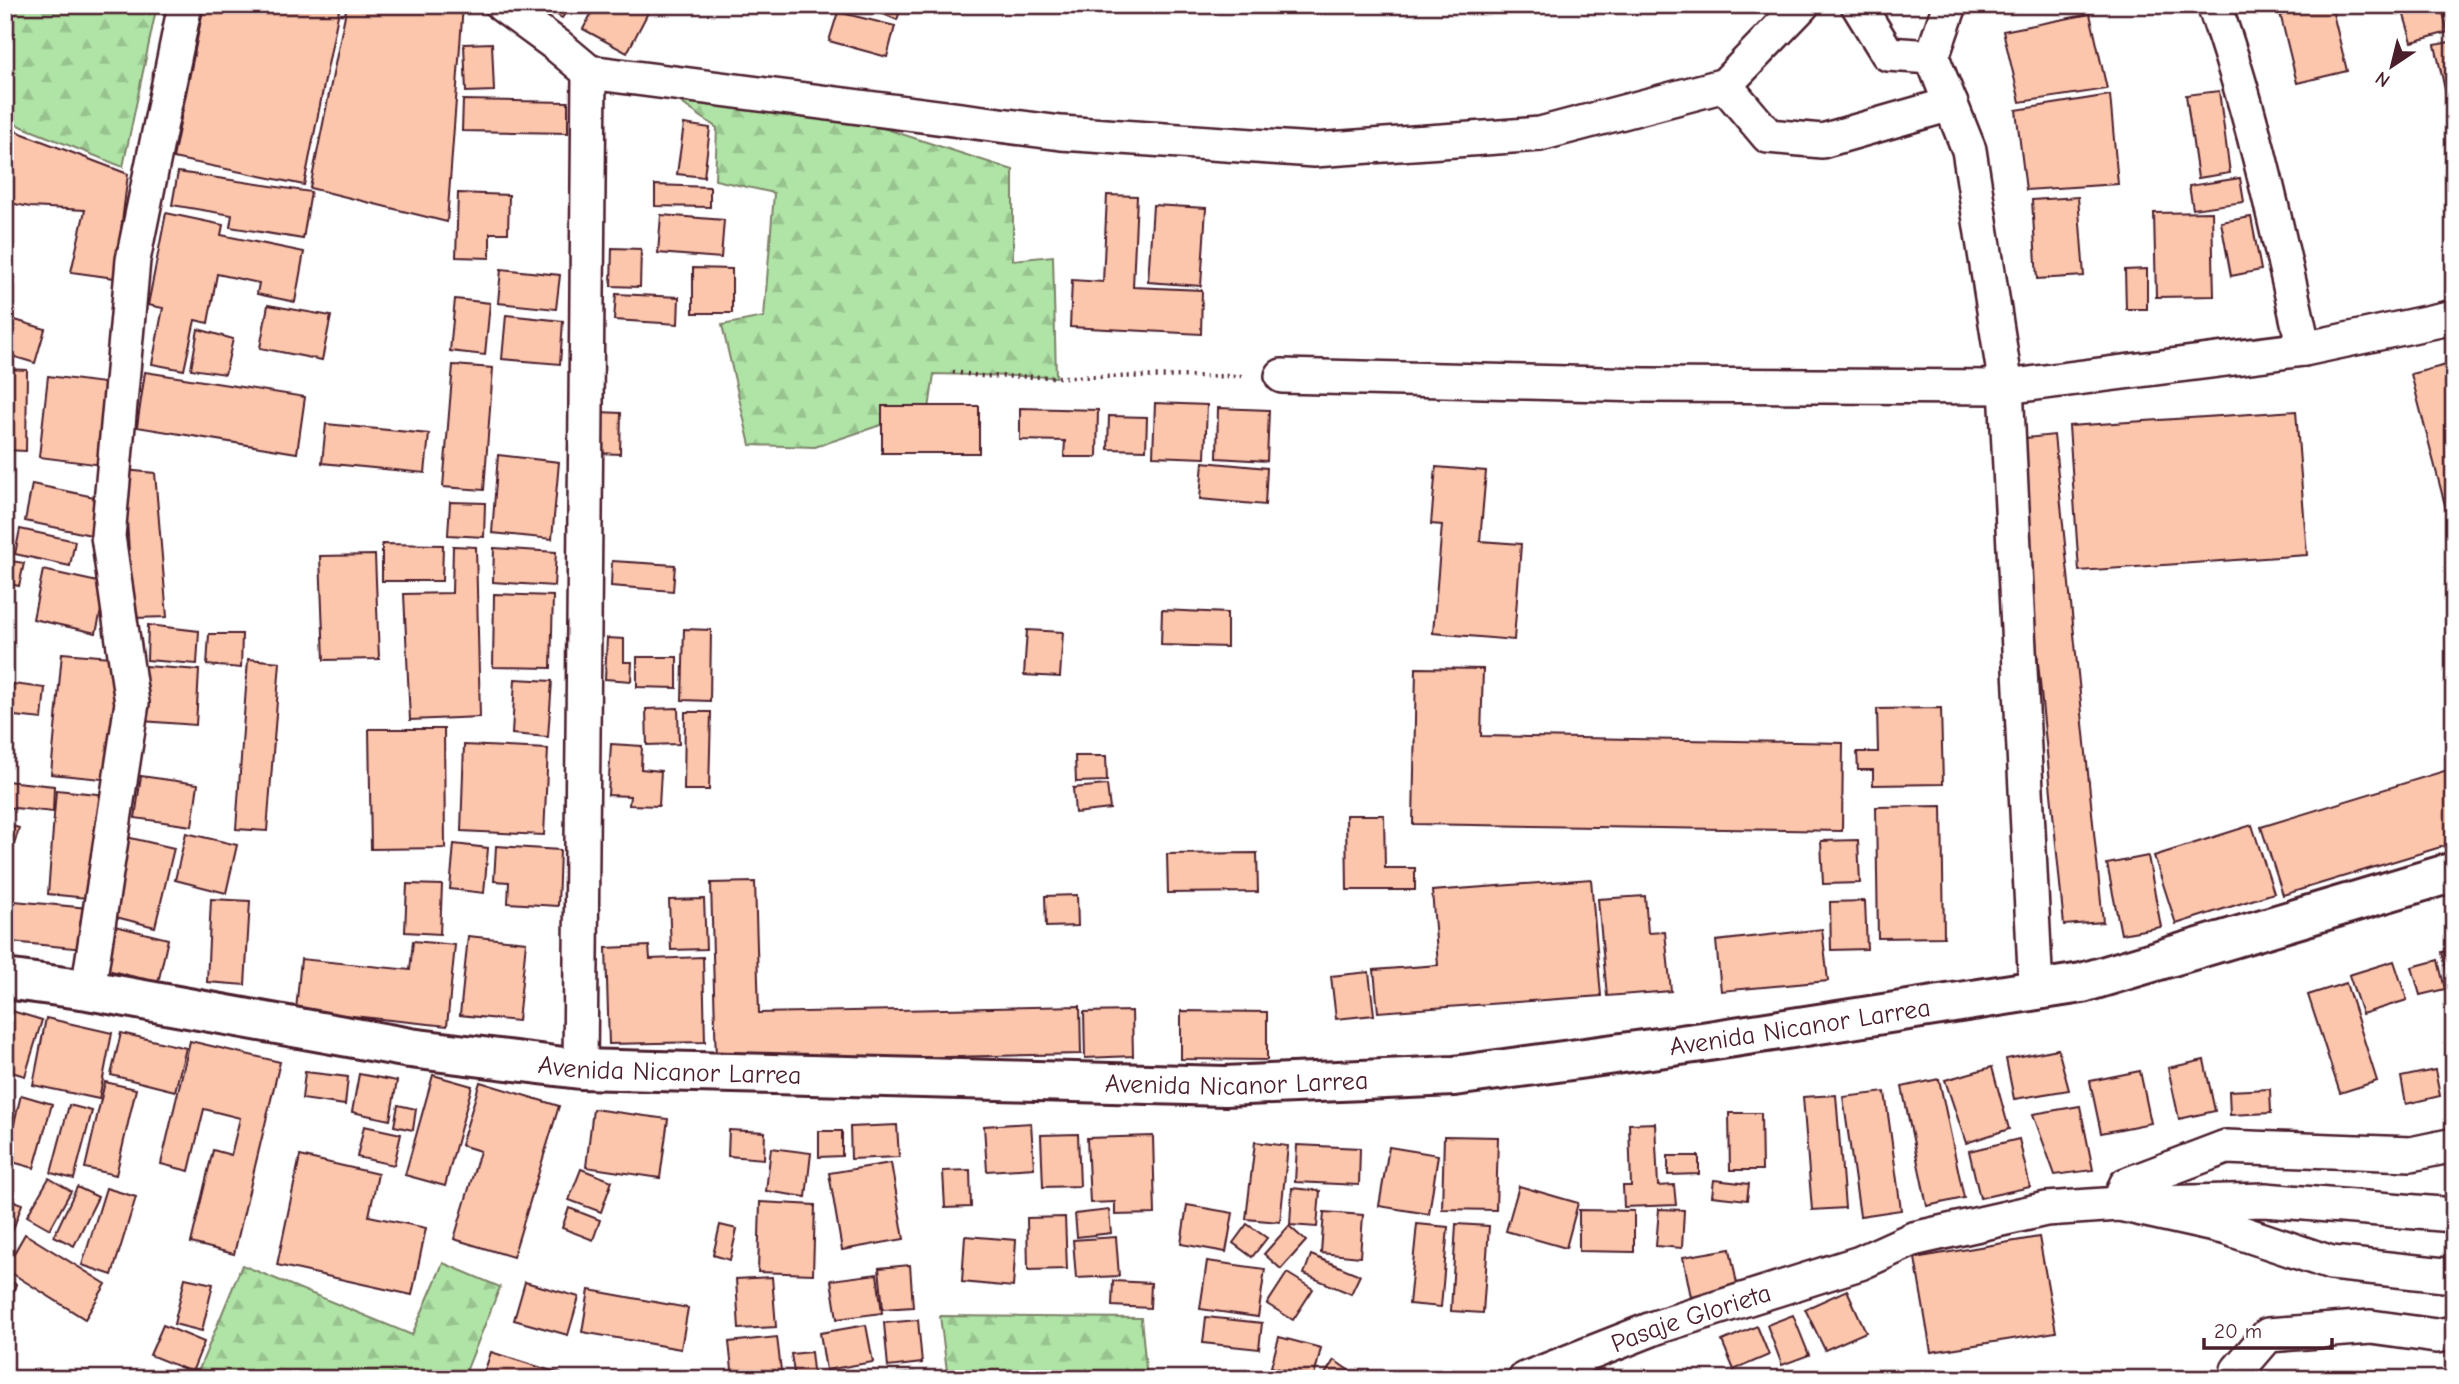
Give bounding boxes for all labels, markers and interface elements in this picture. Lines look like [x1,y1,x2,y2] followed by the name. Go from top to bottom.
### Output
[2358,32,2428,102] north arrow
[2371,67,2394,92] text: N
[1668,993,1932,1062] street label: Avenida Nicanor Larrea
[536,1050,802,1091] street label: Avenida Nicanor Larrea
[1104,1066,1369,1102] street label: Avenida Nicanor Larrea
[1607,1278,1775,1360] street label: Pasaje Glorieta
[2204,1307,2331,1351] scale bar
[2214,1319,2262,1343] text: 20 m

